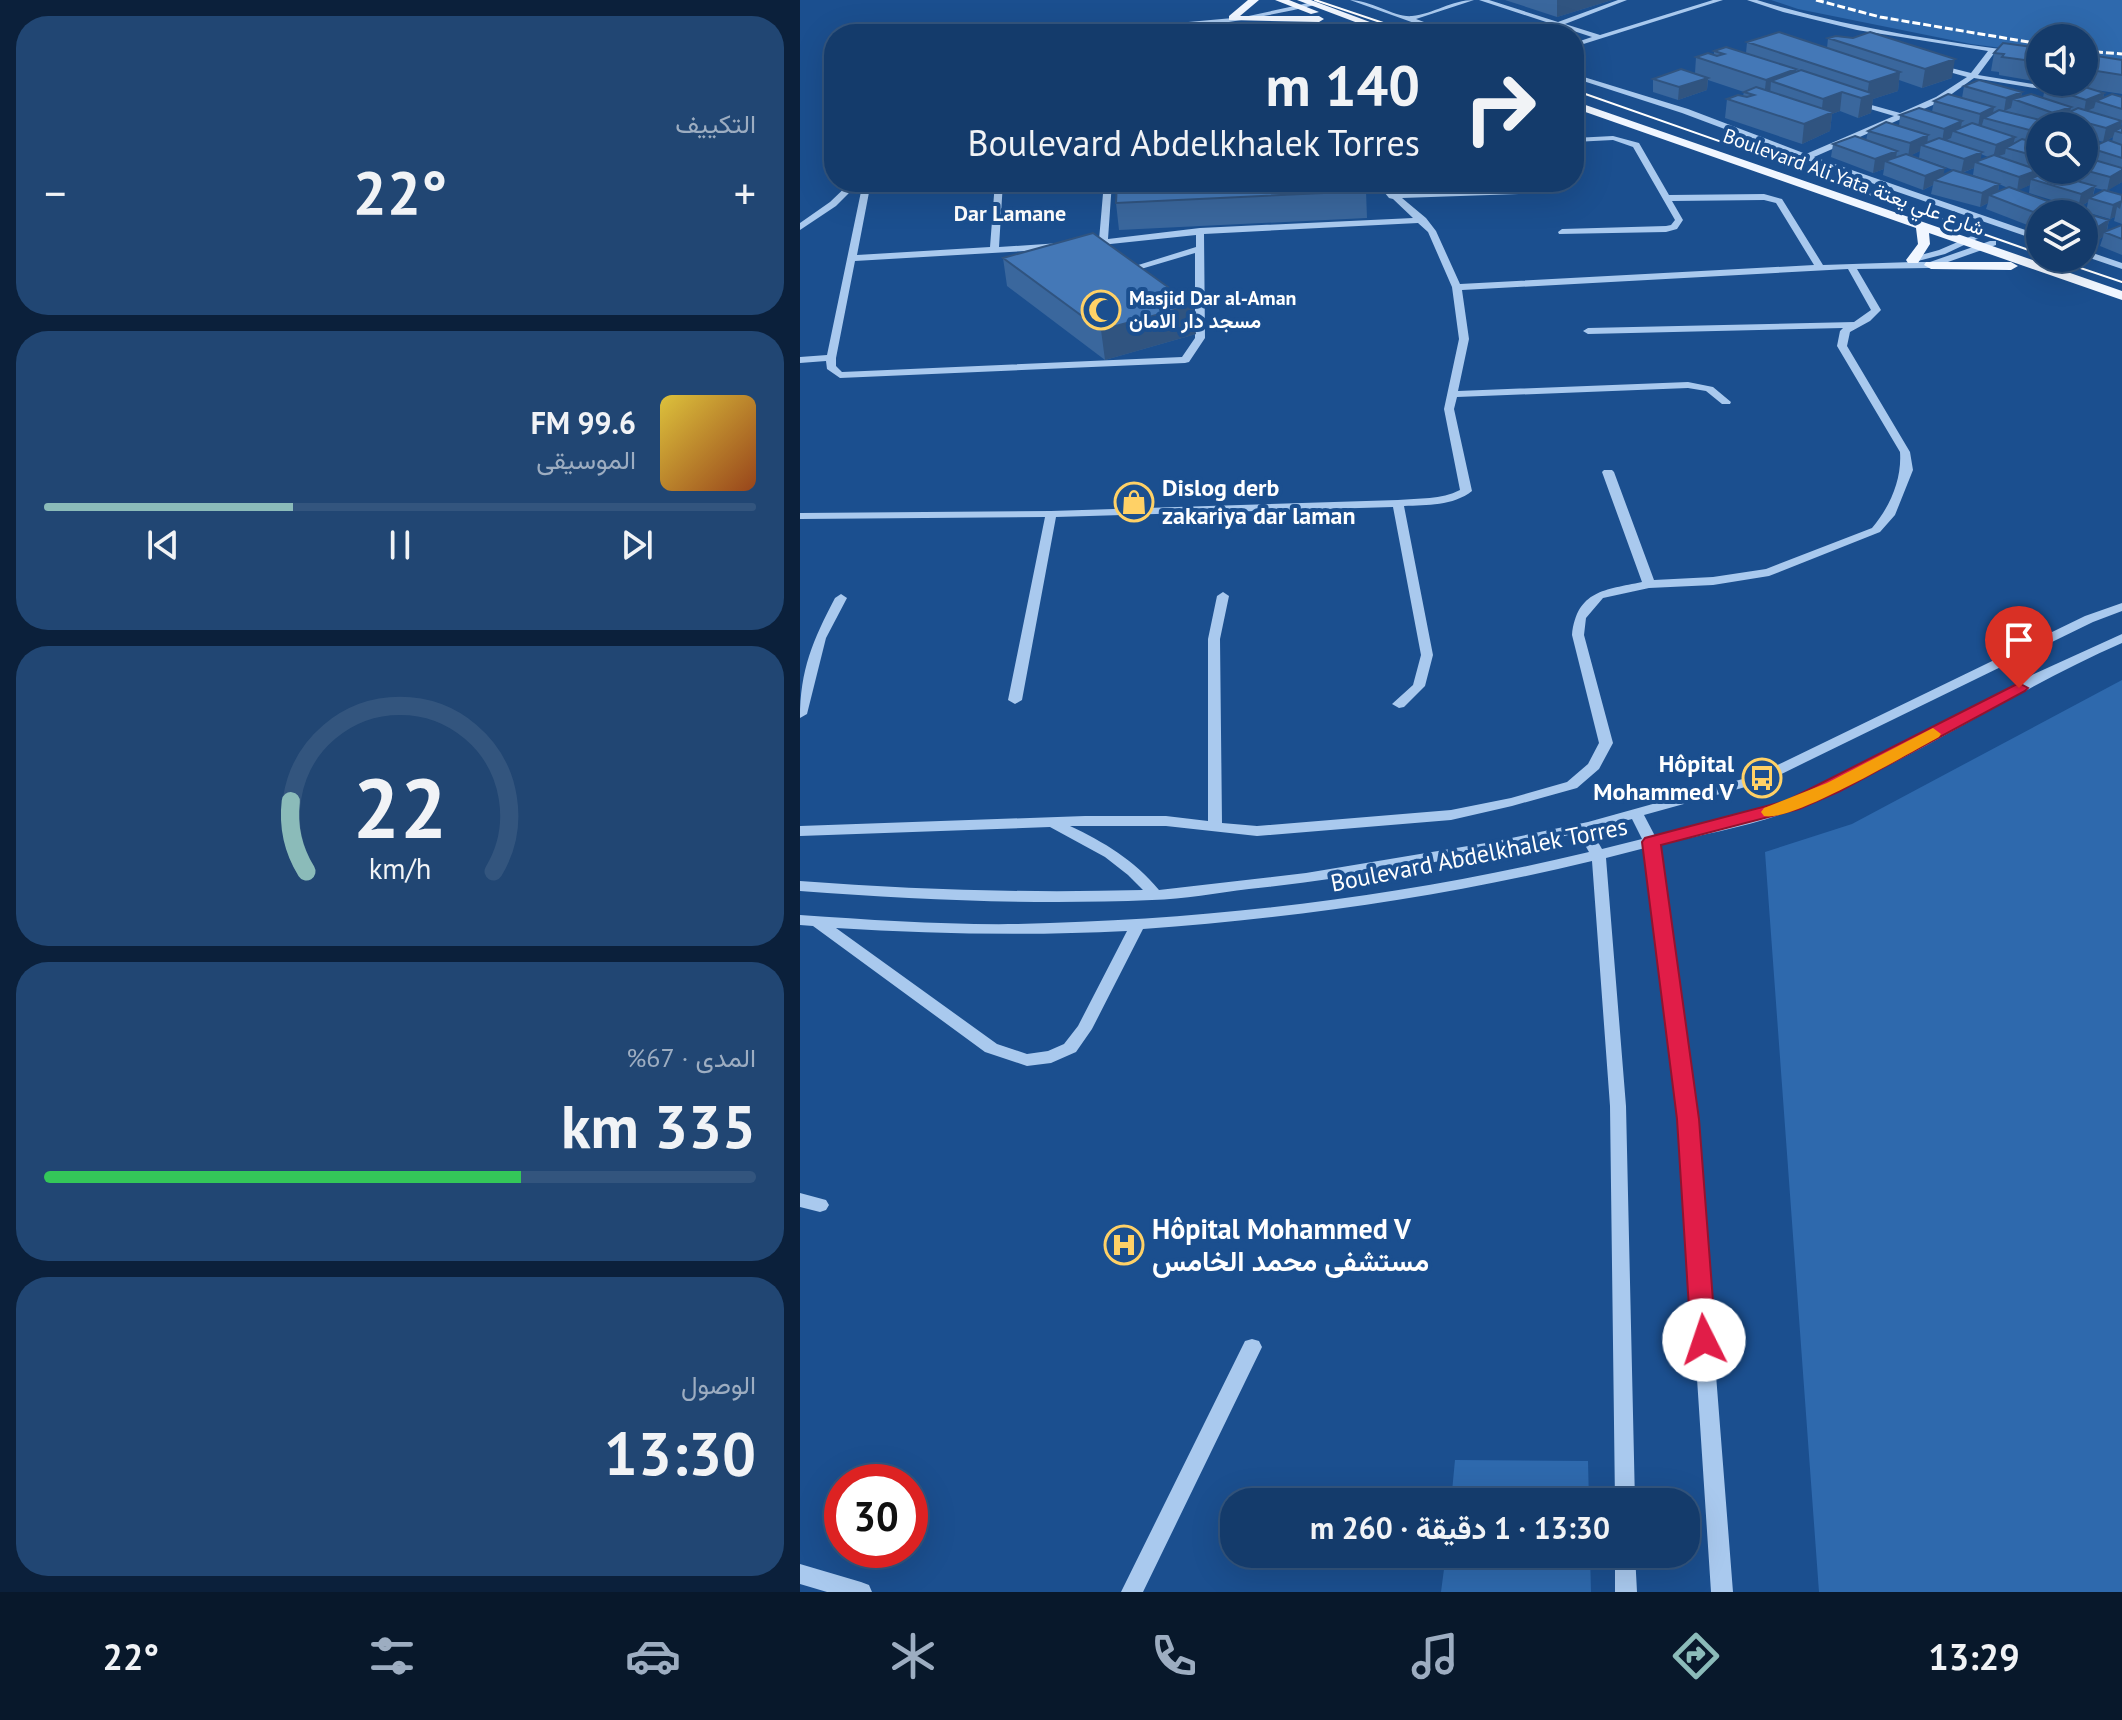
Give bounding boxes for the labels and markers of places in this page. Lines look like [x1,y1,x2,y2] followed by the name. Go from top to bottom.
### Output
[1129,285,1296,334] place label: Masjid Dar al-Aman مسجد دار الامان
[1080,289,1122,331] mosque icon: Masjid Dar al-Aman مسجد دار الامان
[1162,472,1356,531] place label: Dislog derb zakariya dar laman
[1113,481,1155,523] shop icon: Dislog derb zakariya dar laman
[1985,606,2053,688] pin
[1593,748,1735,807] place label: Hôpital Mohammed V
[1741,757,1783,799] bus stop icon: Hôpital Mohammed V
[1152,1210,1429,1279] place label: Hôpital Mohammed V مستشفى محمد الخامس
[1103,1224,1145,1266] hospital icon: Hôpital Mohammed V مستشفى محمد الخامس

